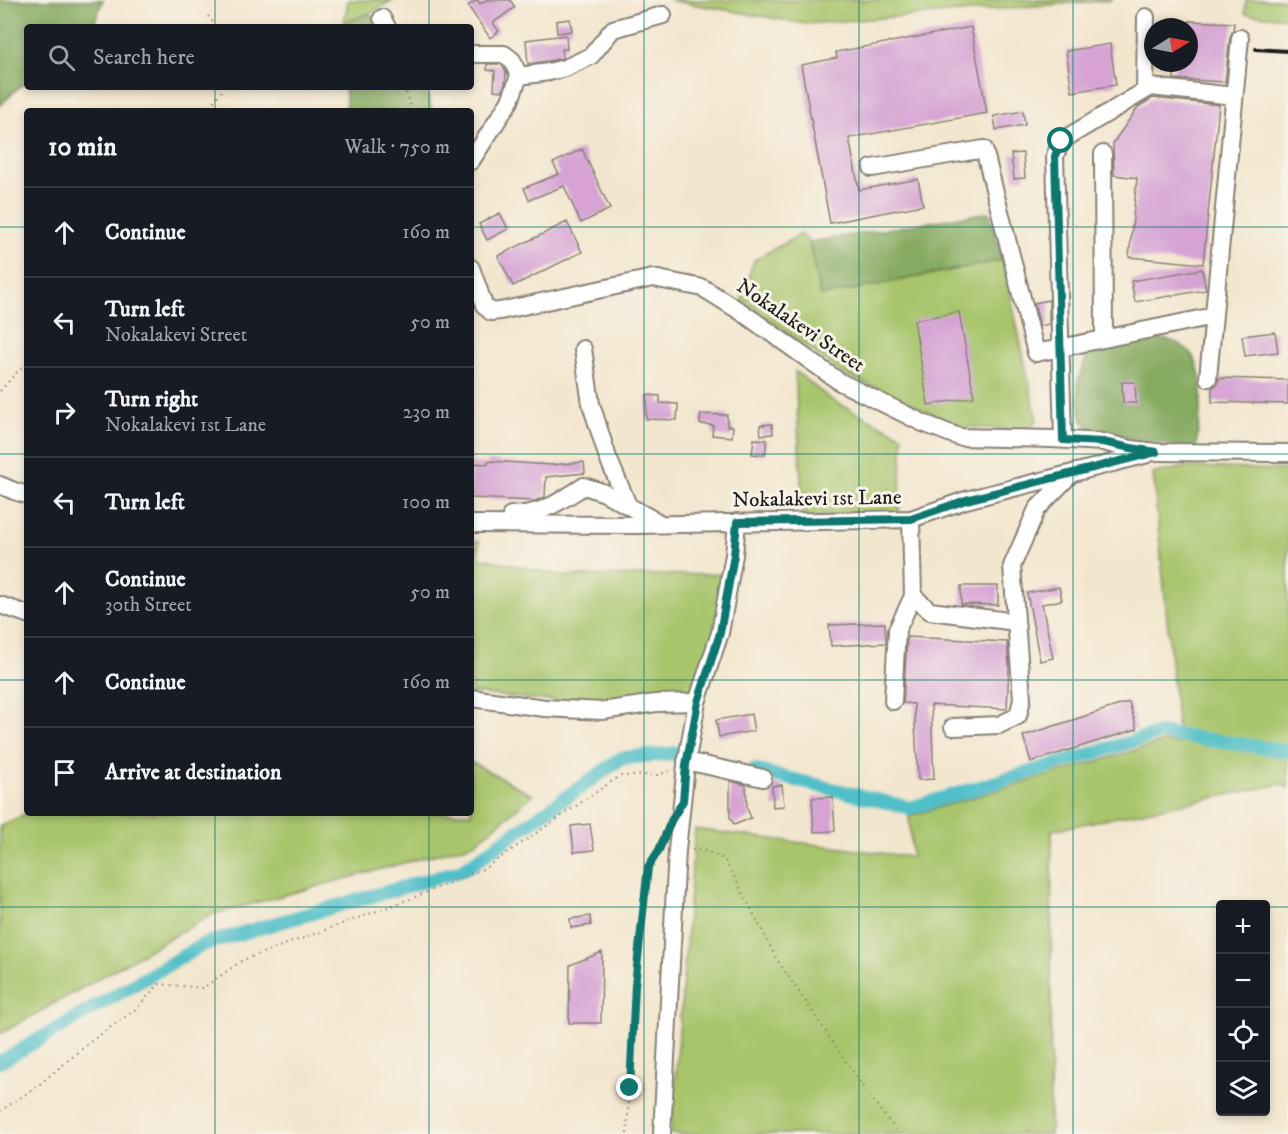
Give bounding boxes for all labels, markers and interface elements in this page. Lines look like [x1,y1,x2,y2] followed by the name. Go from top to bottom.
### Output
[1144,18,1198,72] north arrow
[24,24,474,90] search box
[45,41,78,74] icon: search
[93,44,195,71] text: Search here
[1047,127,1073,153] route start
[48,131,117,164] text: 10 min
[345,135,450,160] text: Walk · 750 m
[48,216,81,249] icon: ahead
[105,219,186,246] text: Continue
[402,220,450,245] text: 160 m
[731,273,870,378] street label: Nokalakevi Street
[105,296,185,323] text: Turn left
[48,306,81,339] icon: left
[410,310,450,335] text: 50 m
[105,323,247,348] text: Nokalakevi Street
[105,386,198,413] text: Turn right
[48,396,81,429] icon: right
[403,400,450,425] text: 230 m
[105,413,266,438] text: Nokalakevi 1st Lane
[732,485,902,513] street label: Nokalakevi 1st Lane
[48,486,81,519] icon: left
[105,489,185,516] text: Turn left
[402,490,450,515] text: 100 m
[105,566,186,593] text: Continue
[48,576,81,609] icon: ahead
[410,580,450,605] text: 50 m
[105,593,192,618] text: 30th Street
[48,666,81,699] icon: ahead
[105,669,186,696] text: Continue
[402,670,450,695] text: 160 m
[48,756,81,789] icon: arrive
[105,759,282,786] text: Arrive at destination
[1216,900,1270,1116] map controls
[1216,900,1270,954] button: +
[1216,954,1270,1008] button: −
[1216,1008,1270,1062] button: locate
[1216,1062,1270,1116] button: layers
[616,1074,642,1100] route end

